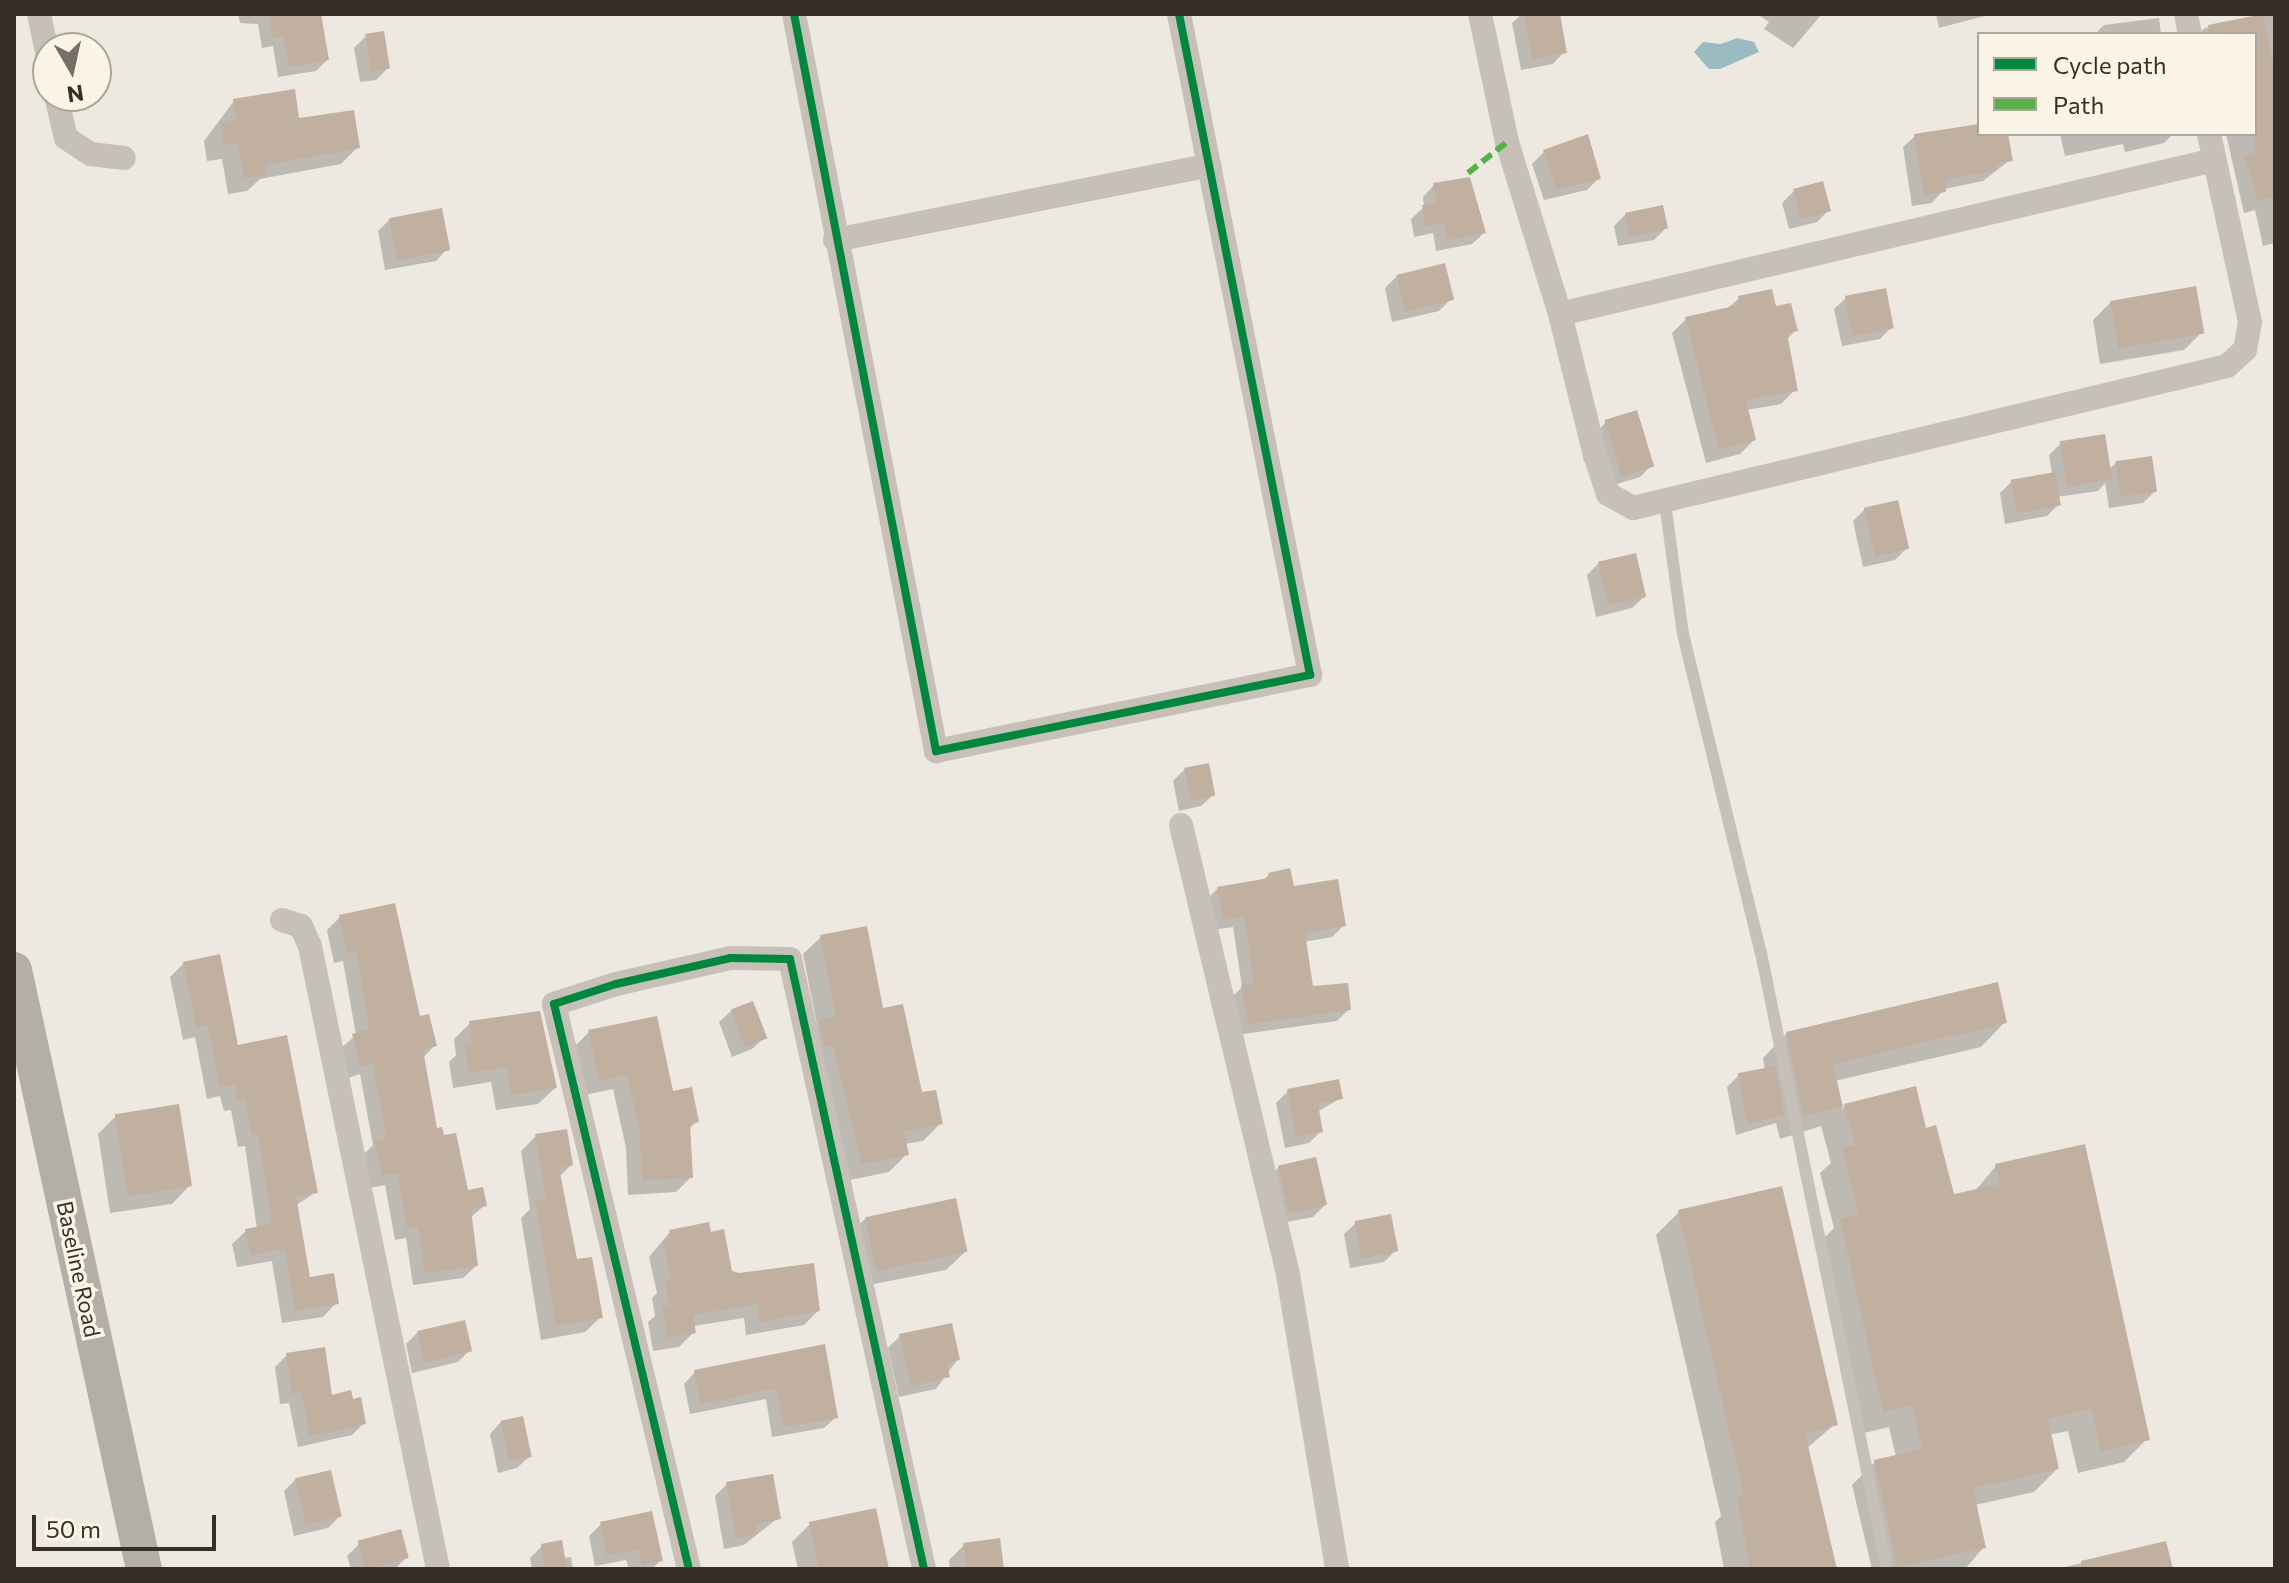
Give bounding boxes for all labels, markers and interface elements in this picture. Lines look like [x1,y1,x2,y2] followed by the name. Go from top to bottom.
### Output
[32,32,112,112] north arrow
[1977,32,2257,136] legend
[2053,50,2167,79] text: Cycle path
[65,80,86,109] text: N
[2053,90,2104,119] text: Path
[52,1199,106,1339] street label: Baseline Road
[36,1499,220,1549] scale bar
[46,1514,101,1543] text: 50 m

